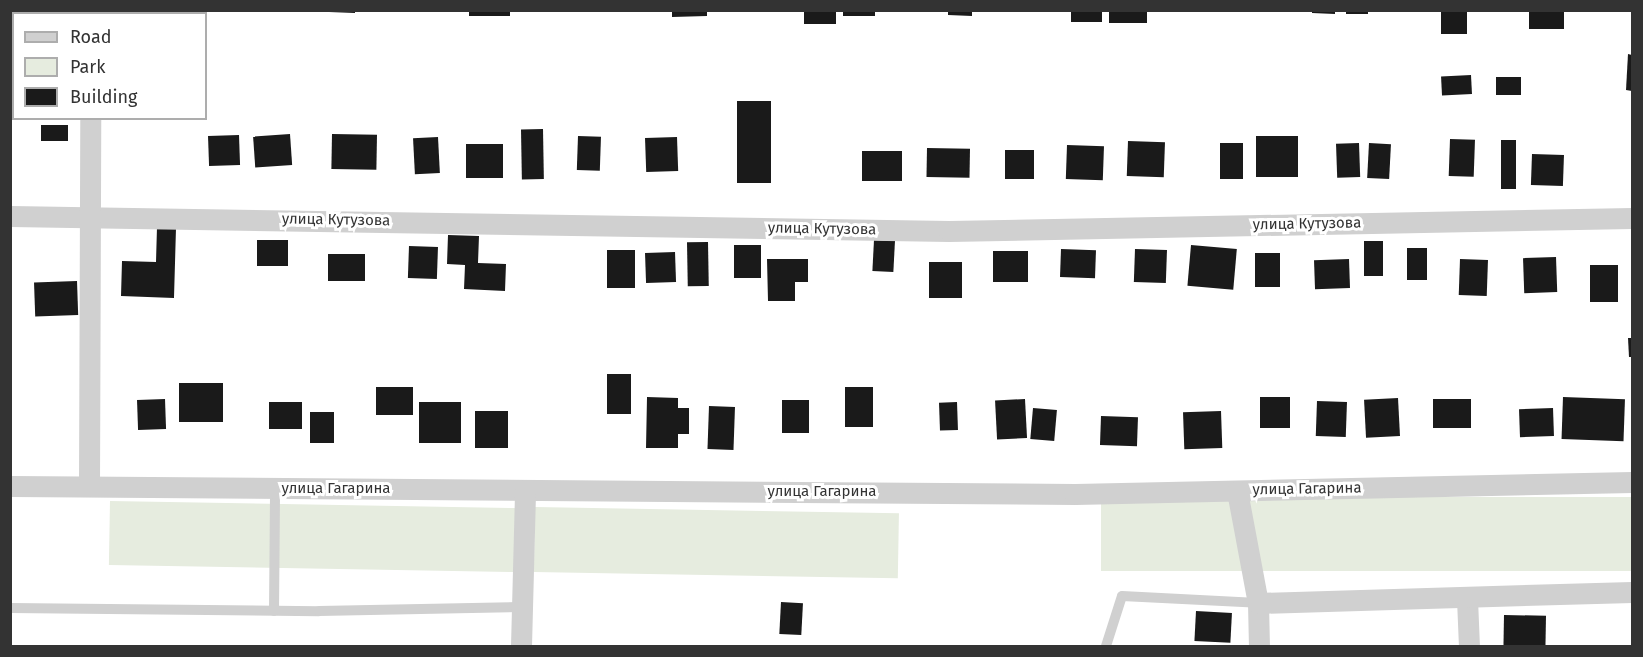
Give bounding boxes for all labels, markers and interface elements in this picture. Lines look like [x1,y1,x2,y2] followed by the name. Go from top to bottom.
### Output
[12,12,207,120] legend
[70,26,112,48] text: Road
[70,56,105,78] text: Park
[70,86,137,108] text: Building
[282,210,390,230] street label: улица Кутузова
[1253,214,1361,234] street label: улица Кутузова
[768,219,876,239] street label: улица Кутузова
[1252,479,1362,499] street label: улица Гагарина
[281,480,391,498] street label: улица Гагарина
[767,483,877,501] street label: улица Гагарина

